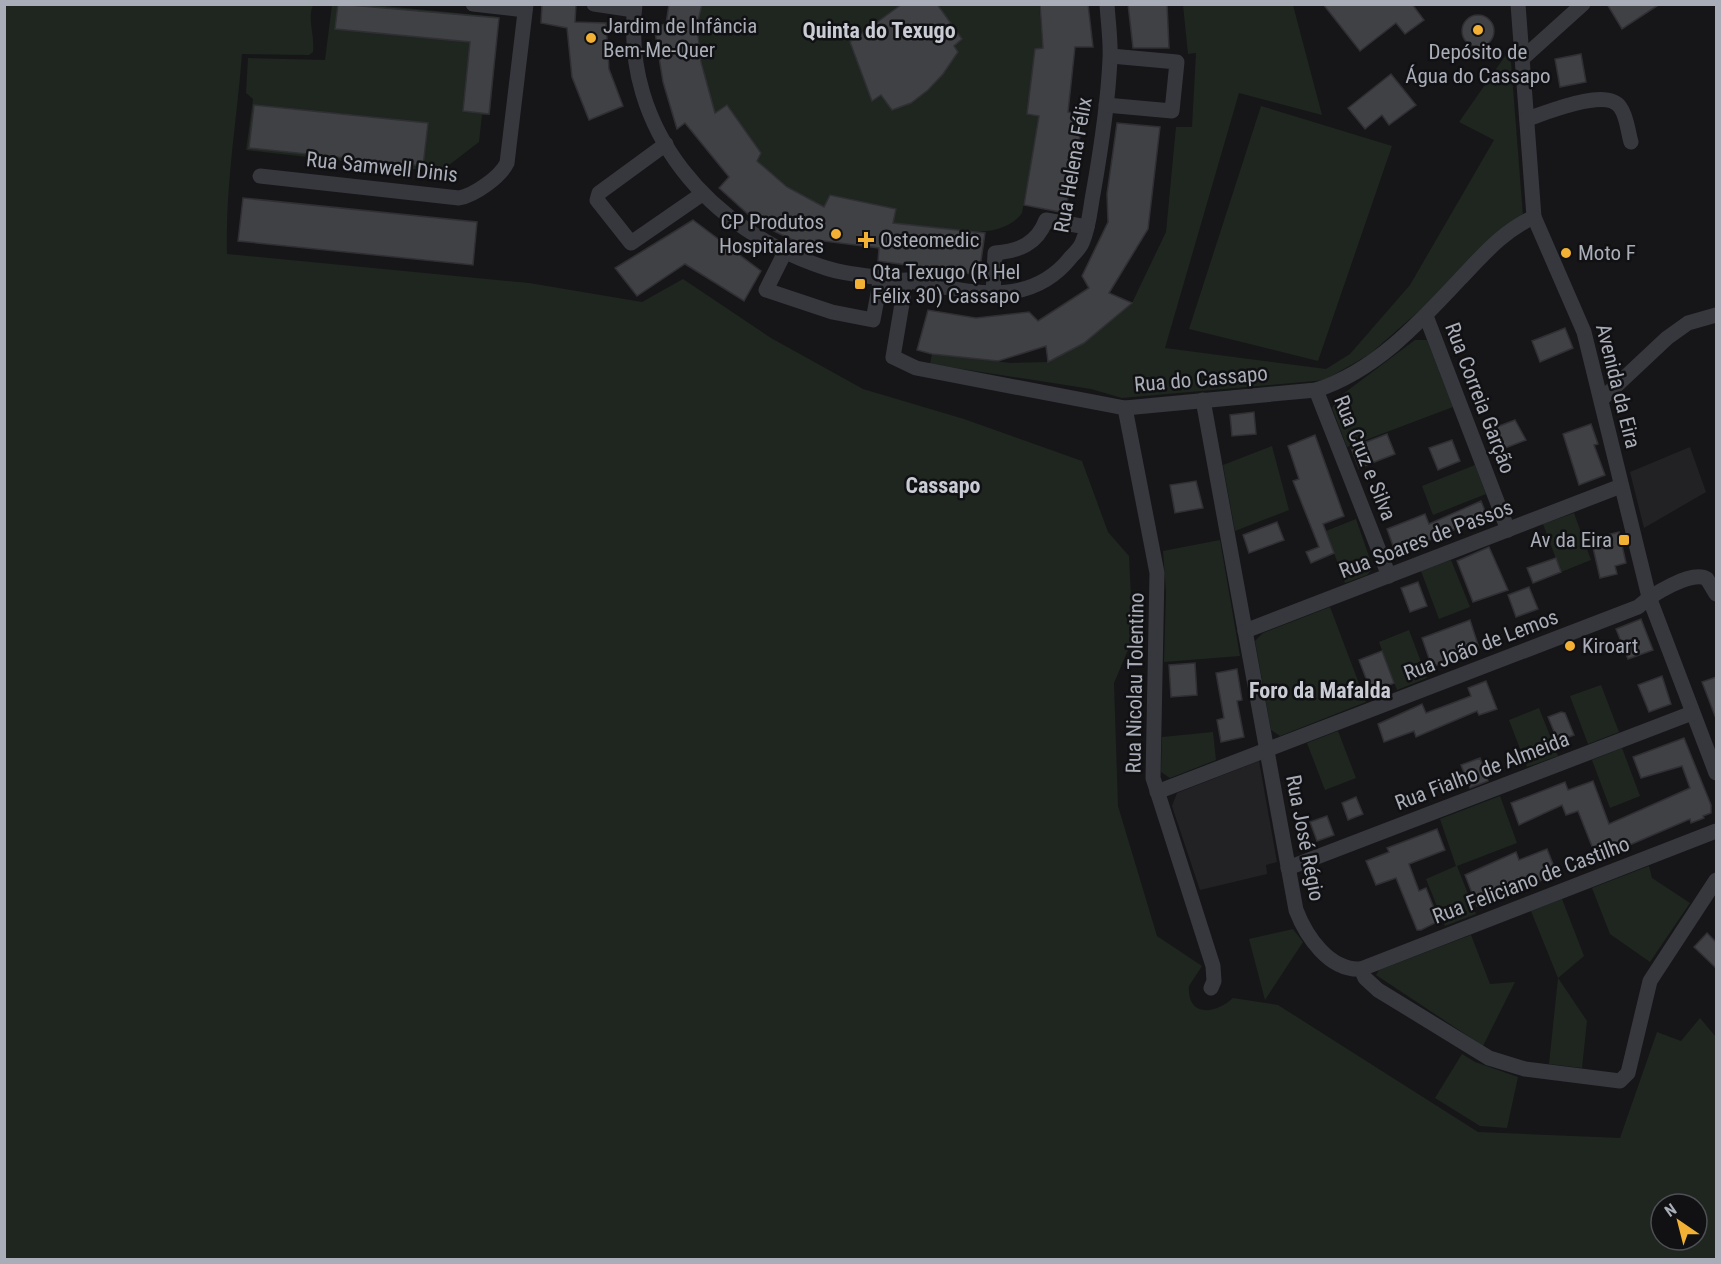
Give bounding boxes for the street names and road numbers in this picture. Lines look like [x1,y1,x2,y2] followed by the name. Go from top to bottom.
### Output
[1049,95,1097,235] street label: Rua Helena Félix
[305,147,459,187] street label: Rua Samwell Dinis
[1440,319,1520,477] street label: Rua Correia Garção
[1591,321,1645,451] street label: Avenida da Eira
[1133,361,1269,397] street label: Rua do Cassapo
[1329,392,1401,524] street label: Rua Cruz e Silva
[1336,495,1516,583] street label: Rua Soares de Passos
[1121,592,1149,774] street label: Rua Nicolau Tolentino
[1401,605,1561,685] street label: Rua João de Lemos
[1392,727,1572,815] street label: Rua Fialho de Almeida
[1281,773,1329,903] street label: Rua José Régio
[1429,831,1633,929] street label: Rua Feliciano de Castilho

